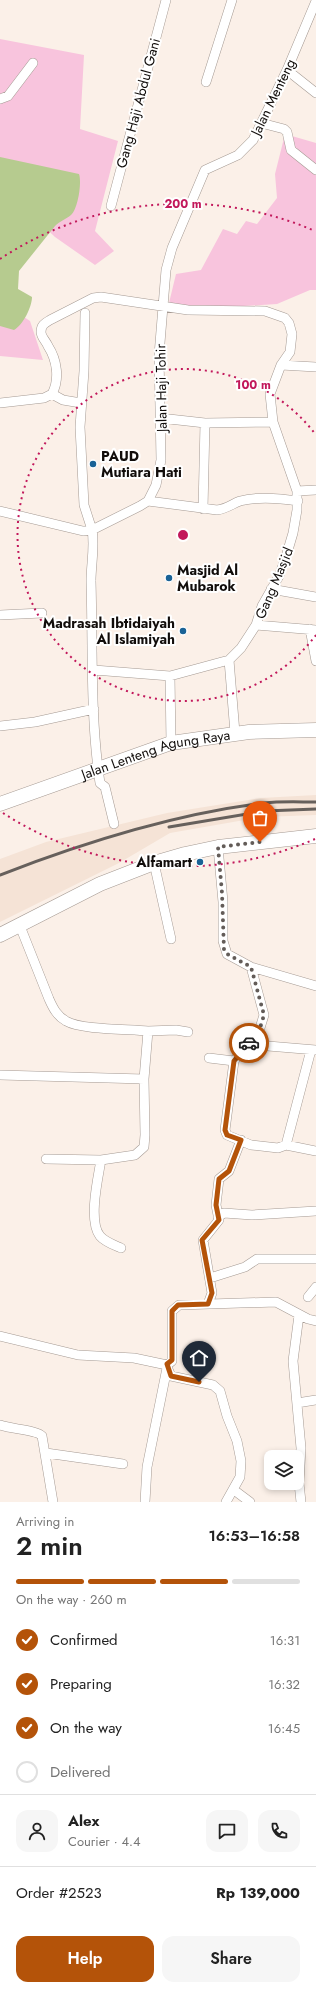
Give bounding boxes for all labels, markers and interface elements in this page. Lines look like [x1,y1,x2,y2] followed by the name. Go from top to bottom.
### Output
[111,36,165,170] street label: Gang Haji Abdul Gani
[245,55,300,141] street label: Jalan Menteng
[164,195,202,213] text: 200 m
[150,344,172,434] street label: Jalan Haji Tohir
[235,376,271,394] text: 100 m
[101,446,182,482] place label: PAUD Mutiara Hati
[88,459,98,469] marker: PAUD Mutiara Hati
[176,528,190,542] centre of rings
[250,544,298,622] street label: Gang Masjid
[177,560,238,596] place label: Masjid Al Mubarok
[164,573,174,583] marker: Masjid Al Mubarok
[43,613,175,649] place label: Madrasah Ibtidaiyah Al Islamiyah
[178,626,188,636] marker: Madrasah Ibtidaiyah Al Islamiyah
[77,725,231,785] street label: Jalan Lenteng Agung Raya
[243,801,277,842] pin
[249,807,271,829] icon: bag
[135,852,193,872] place label: Alfamart
[195,857,205,867] marker: Alfamart
[229,1023,269,1063] courier
[238,1032,260,1054] icon: car
[182,1341,216,1382] pin
[188,1347,210,1369] icon: home
[264,1450,304,1490] map controls
[264,1450,304,1490] button: layers
[16,1512,74,1531] text: Arriving in
[208,1525,300,1547] text: 16:53–16:58
[16,1527,83,1565] text: 2 min
[16,1590,127,1609] text: On the way · 260 m
[16,1629,38,1651] icon: check
[50,1629,118,1651] text: Confirmed
[270,1631,300,1650] text: 16:31
[16,1673,38,1695] icon: check
[50,1673,112,1695] text: Preparing
[268,1675,300,1694] text: 16:32
[16,1717,38,1739] icon: check
[50,1717,122,1739] text: On the way
[268,1719,300,1738] text: 16:45
[50,1761,111,1783] text: Delivered
[16,1810,58,1852] button: person
[68,1810,99,1832] text: Alex
[206,1810,248,1852] button: chat
[258,1810,300,1852] button: phone
[68,1832,141,1851] text: Courier · 4.4
[16,1882,102,1904] text: Order #2523
[216,1882,300,1904] text: Rp 139,000
[16,1936,154,1982] button: Help
[162,1936,300,1982] button: Share

